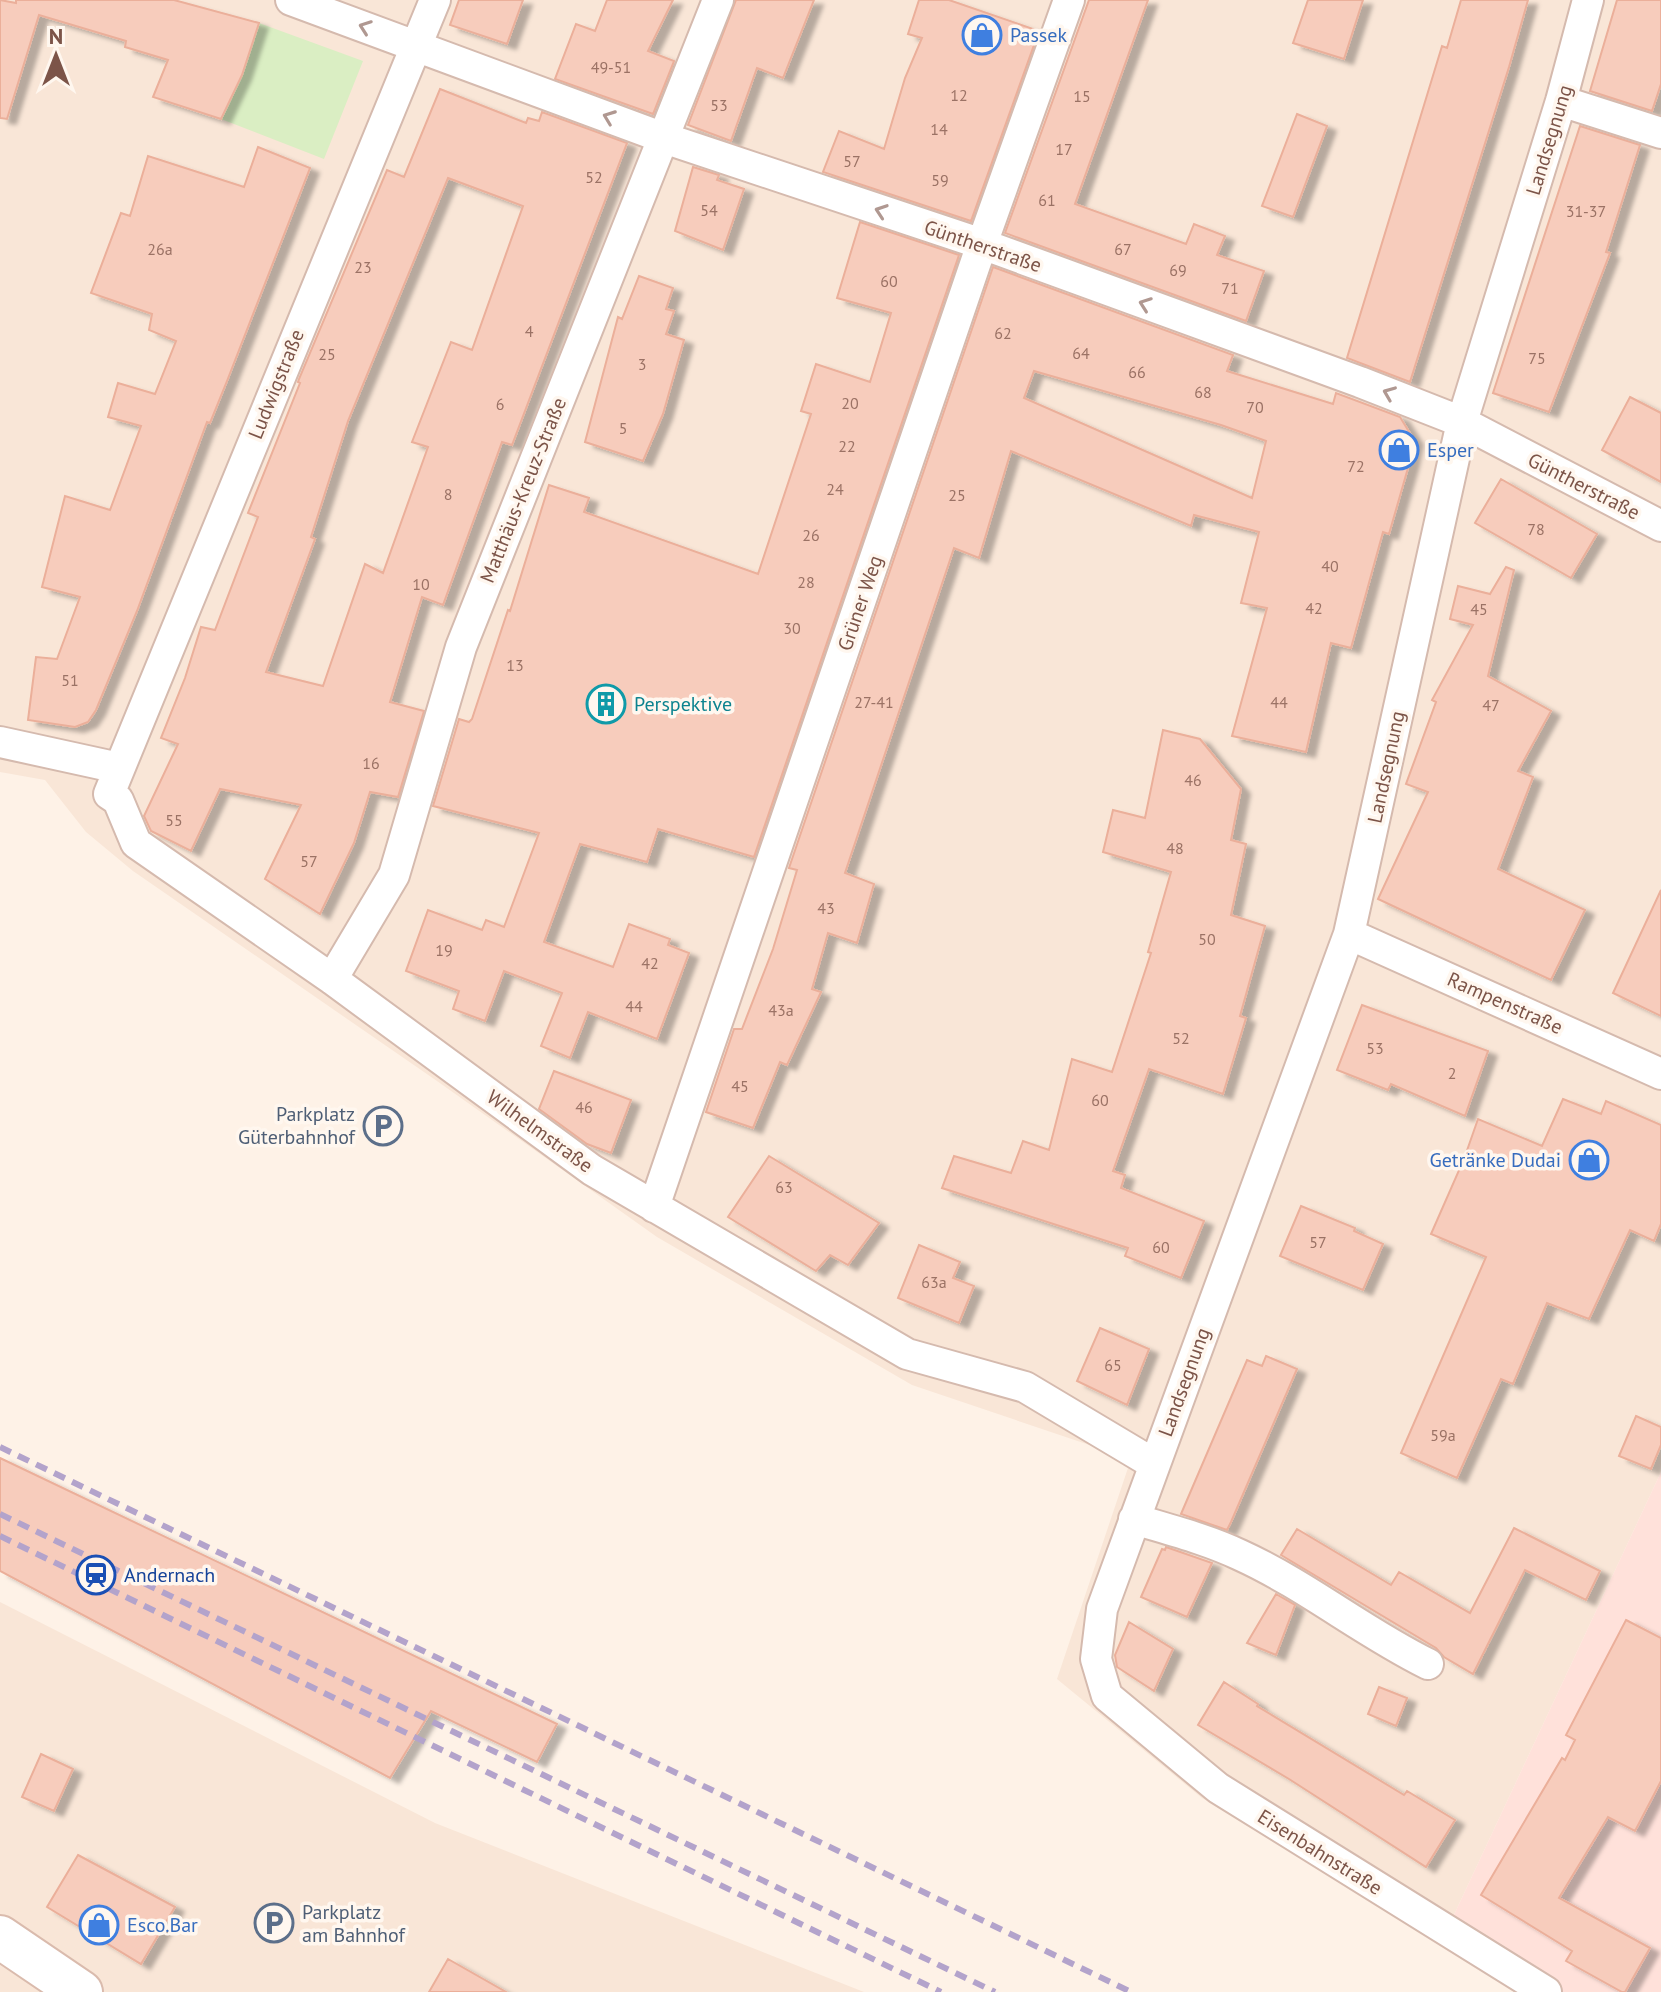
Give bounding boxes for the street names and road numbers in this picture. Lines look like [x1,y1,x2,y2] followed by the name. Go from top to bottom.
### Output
[1520,82,1578,198] street label: Landsegnung
[921,214,1045,278] street label: Güntherstraße
[242,325,310,443] street label: Ludwigstraße
[474,394,572,586] street label: Matthäus-Kreuz-Straße
[1523,447,1645,525] street label: Güntherstraße
[832,552,888,654] street label: Grüner Weg
[1361,709,1411,825] street label: Landsegnung
[1443,966,1567,1040] street label: Rampenstraße
[482,1084,598,1178] street label: Wilhelmstraße
[1152,1324,1216,1440] street label: Landsegnung
[1253,1803,1387,1901] street label: Eisenbahnstraße

